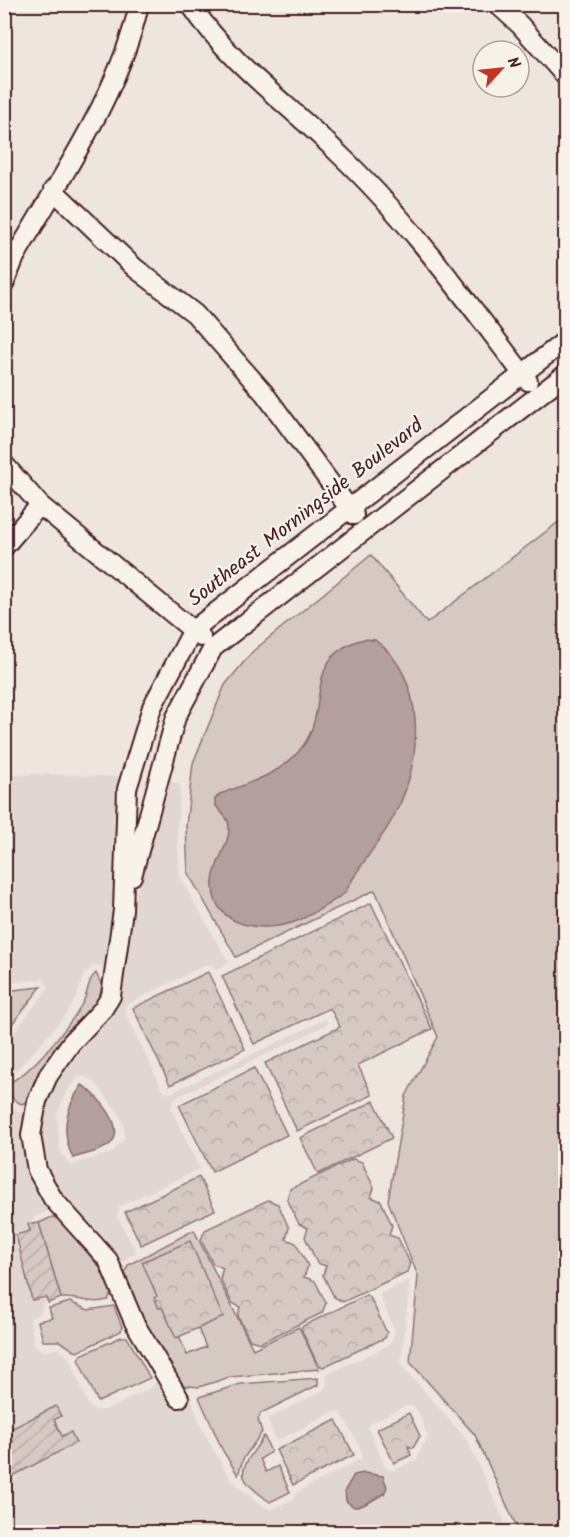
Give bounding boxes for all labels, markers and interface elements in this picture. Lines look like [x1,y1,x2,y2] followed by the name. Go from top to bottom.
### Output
[471,39,531,99] north arrow
[500,53,526,73] text: N
[181,410,431,616] street label: Southeast Morningside Boulevard

